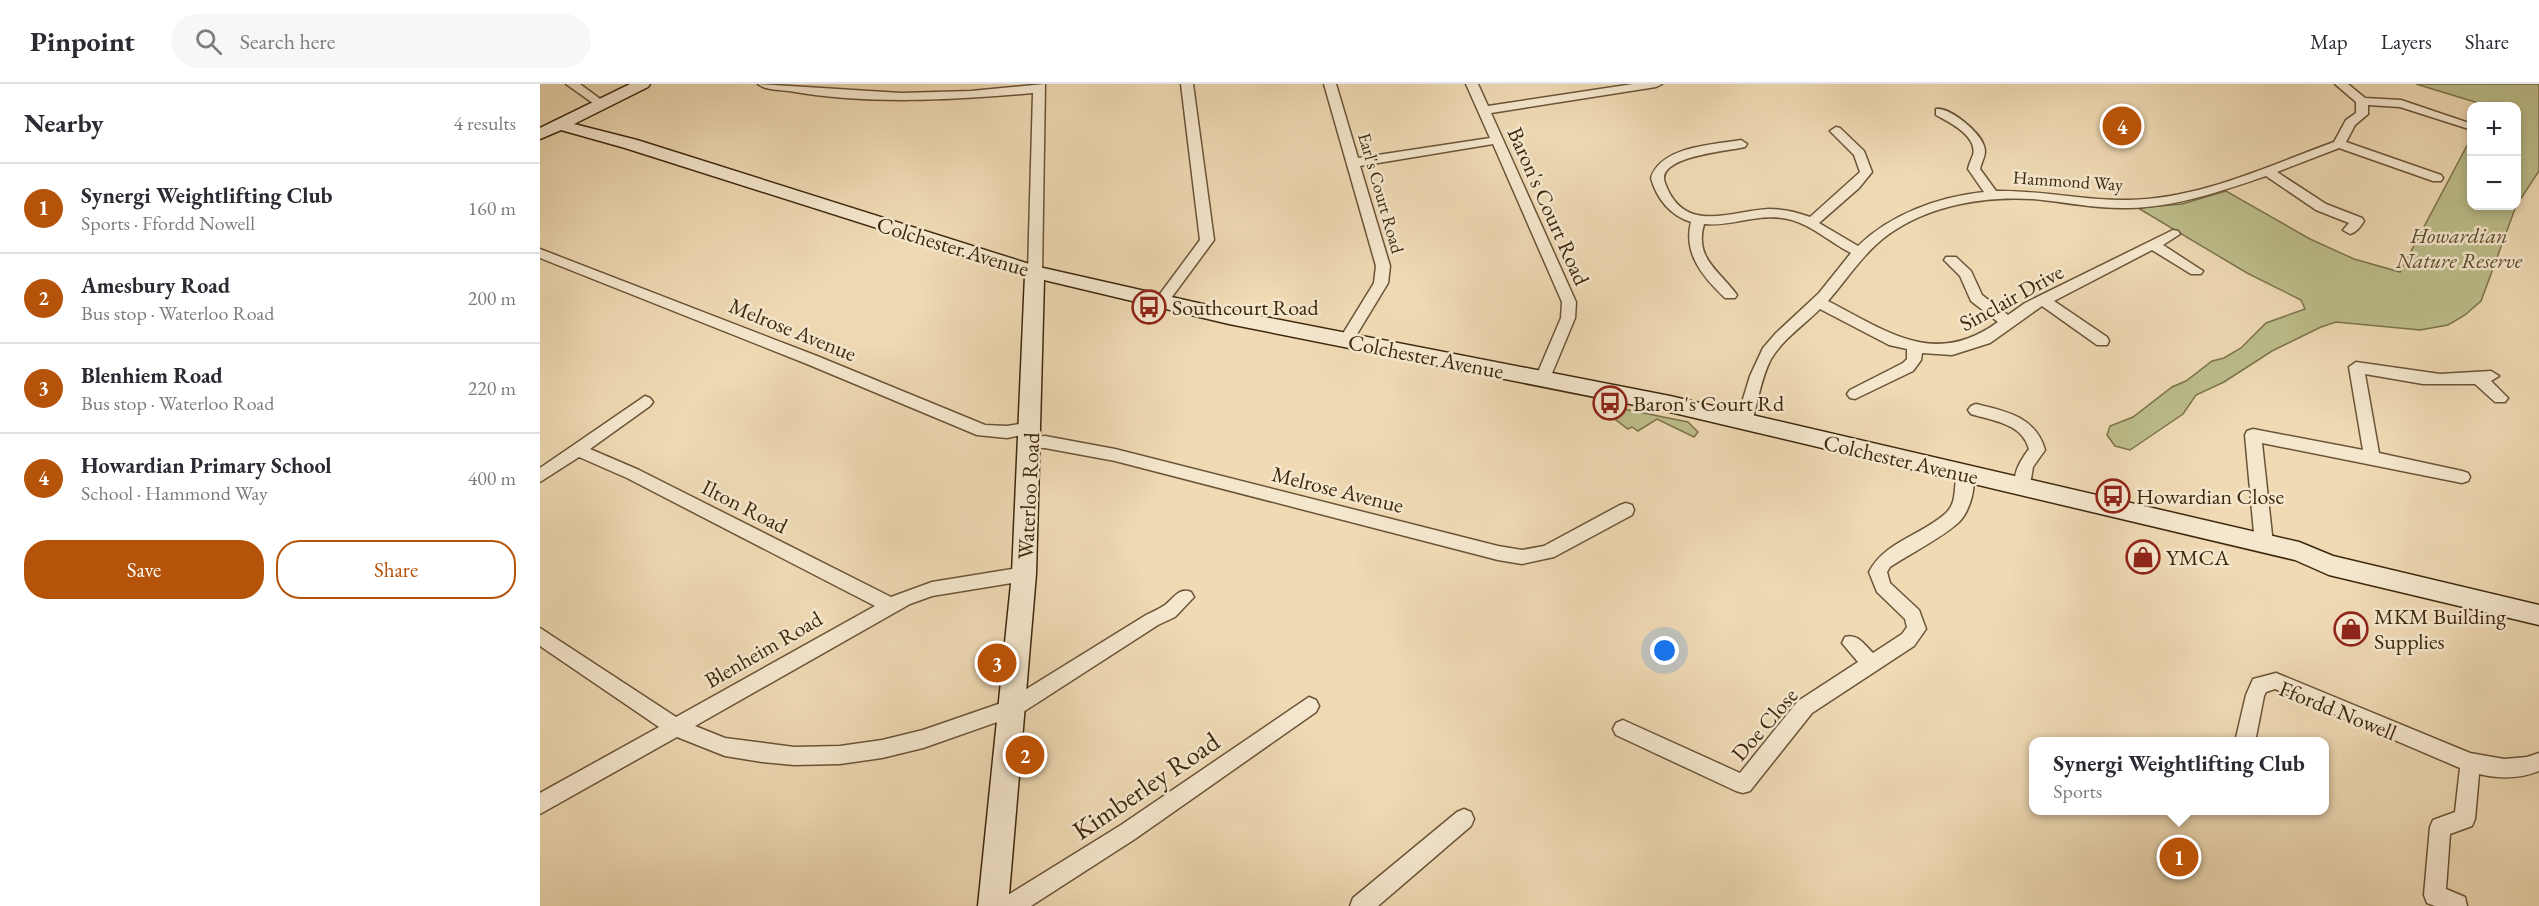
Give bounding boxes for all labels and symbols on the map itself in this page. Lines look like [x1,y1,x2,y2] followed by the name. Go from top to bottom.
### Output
[2102,104,2142,148] pin: 4
[1501,123,1597,291] street label: Baron's Court Road
[1353,130,1410,257] street label: Earl's Court Road
[2012,165,2124,196] street label: Hammond Way
[873,210,1033,284] street label: Colchester Avenue
[2395,221,2523,275] park label: Howardian Nature Reserve
[1954,257,2069,338] street label: Sinclair Drive
[1131,289,1167,325] bus stop icon: Southcourt Road
[725,291,861,368] street label: Melrose Avenue
[1172,293,1320,322] place label: Southcourt Road
[1346,327,1507,386] street label: Colchester Avenue
[1592,385,1628,421] bus stop icon: Baron's Court Rd
[1633,389,1785,418] place label: Baron's Court Rd
[1821,428,1981,491] street label: Colchester Avenue
[1011,431,1046,560] street label: Waterloo Road
[1269,459,1407,520] street label: Melrose Avenue
[697,473,793,541] street label: Ilton Road
[2095,478,2131,514] bus stop icon: Howardian Close
[2136,482,2284,511] place label: Howardian Close
[2125,539,2161,575] shop icon: YMCA
[2166,543,2230,572] place label: YMCA
[2374,602,2506,656] place label: MKM Building Supplies
[699,604,828,695] street label: Blenheim Road
[2333,611,2369,647] shop icon: MKM Building Supplies
[1650,636,1679,665] your location
[978,640,1016,686] pin: 3
[2275,674,2401,747] street label: Ffordd Nowell
[1725,681,1804,767] street label: Doe Close
[1065,723,1226,848] street label: Kimberley Road
[1006,732,1044,778] pin: 2
[2160,834,2198,880] pin: 1

